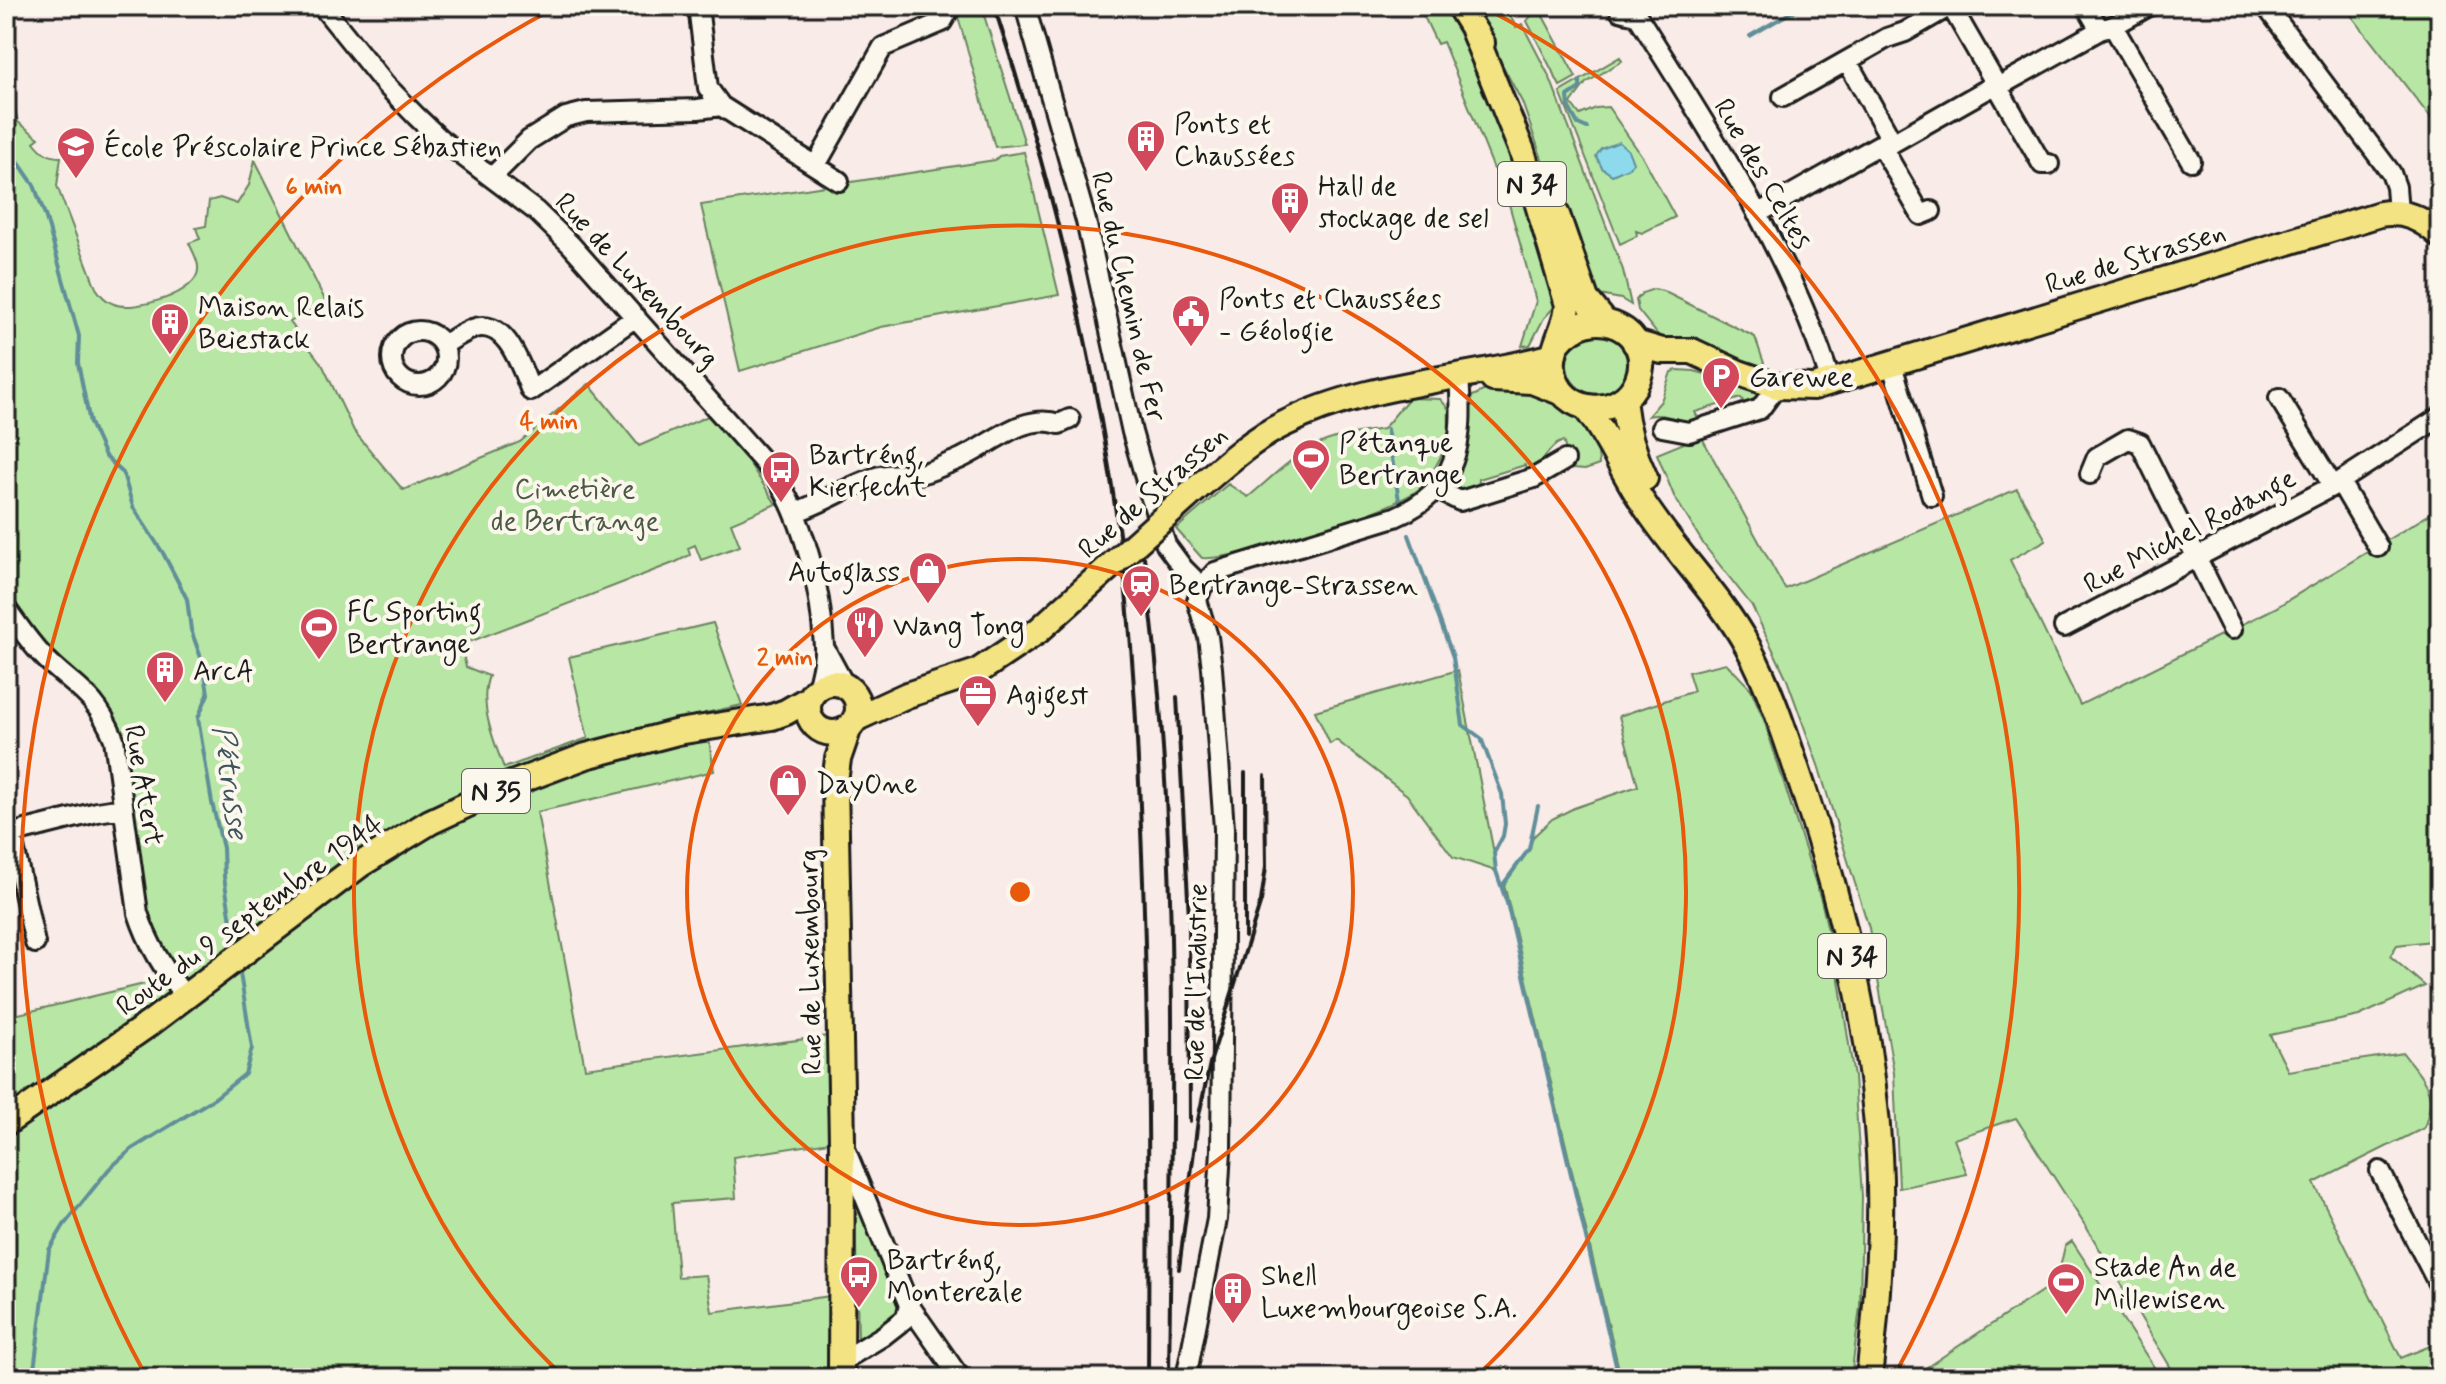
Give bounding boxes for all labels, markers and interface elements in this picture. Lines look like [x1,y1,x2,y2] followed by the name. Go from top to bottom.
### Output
[1704,92,1820,256] street label: Rue des Celtes
[1174,107,1295,176] place label: Ponts et Chaussées
[1125,118,1167,173] building icon: Ponts et Chaussées
[55,125,97,180] school or university icon: École Préscolaire Prince Sébastien
[104,128,502,167] place label: École Préscolaire Prince Sébastien
[1498,162,1566,206] road number: N 34
[1081,168,1174,425] street label: Rue du Chemin de Fer
[1318,169,1489,240] place label: Hall de stockage de sel
[286,172,342,203] text: 6 min
[1269,180,1311,235] building icon: Hall de stockage de sel
[545,185,727,376] street label: Rue de Luxembourg
[2041,214,2230,304] street label: Rue de Strassen
[1219,282,1441,354] place label: Ponts et Chaussées - Géologie
[198,290,364,359] place label: Maison Relais Beiestack
[1170,293,1212,348] public building icon: Ponts et Chaussées - Géologie
[149,301,191,356] building icon: Maison Relais Beiestack
[1700,355,1742,410] parking icon: Garewee
[1749,360,1854,397] place label: Garewee
[520,407,578,438] text: 4 min
[1071,418,1236,568] street label: Rue de Strassen
[1339,426,1462,497] place label: Pétanque Bertrange
[1290,437,1332,492] sports icon: Pétanque Bertrange
[809,438,927,507] place label: Bartréng, Kierfecht
[760,449,802,504] bus stop icon: Bartréng, Kierfecht
[2078,461,2304,606] street label: Rue Michel Rodange
[491,472,659,541] park label: Cimetière de Bertrange
[907,550,949,605] shop icon: Autoglass
[788,555,900,595] place label: Autoglass
[1120,563,1162,618] station icon: Bertrange-Strassen
[1169,568,1418,607] place label: Bertrange-Strassen
[347,595,482,666] place label: FC Sporting Bertrange
[844,604,886,659] restaurant icon: Wang Tong
[298,606,340,661] sports icon: FC Sporting Bertrange
[893,609,1025,648] place label: Wang Tong
[757,643,813,674] text: 2 min
[144,649,186,704] building icon: ArcA
[193,654,254,691] place label: ArcA
[957,673,999,728] office icon: Agigest
[1006,678,1089,718] place label: Agigest
[114,722,171,849] street label: Rue Atert
[202,723,257,843] water label: Pétrusse
[767,762,809,817] shop icon: DayOne
[816,767,917,804] place label: DayOne
[462,769,530,813] road number: N 35
[109,807,391,1026] street label: Route du 9 septembre 1944
[791,849,832,1075] street label: Rue de Luxembourg
[1006,878,1034,906] centre of rings
[1177,883,1218,1081] street label: Rue de l'Industrie
[1818,934,1886,978] road number: N 34
[887,1243,1023,1312] place label: Bartréng, Montereale
[2094,1250,2237,1319] place label: Stade An de Millewisen
[838,1254,880,1309] bus stop icon: Bartréng, Montereale
[1261,1259,1517,1330] place label: Shell Luxembourgeoise S.A.
[2045,1261,2087,1316] sports icon: Stade An de Millewisen
[1212,1270,1254,1325] building icon: Shell Luxembourgeoise S.A.

